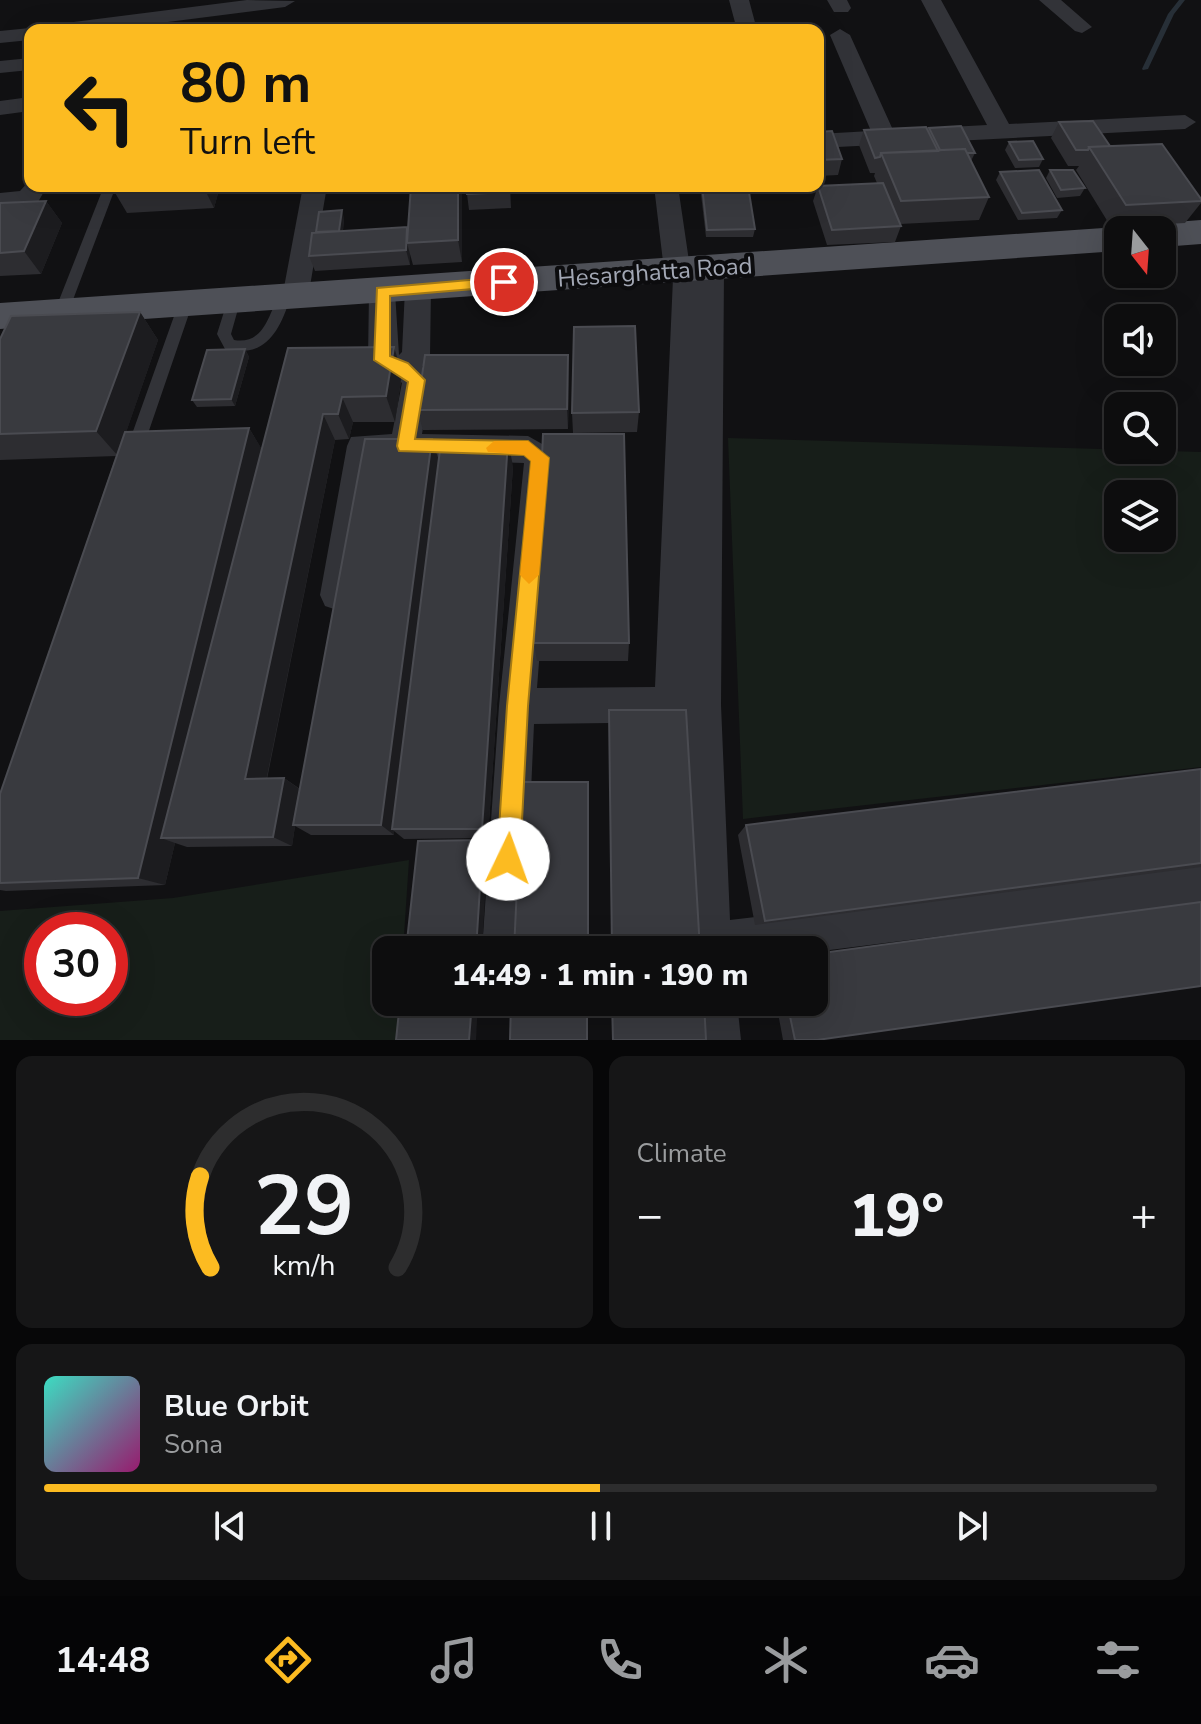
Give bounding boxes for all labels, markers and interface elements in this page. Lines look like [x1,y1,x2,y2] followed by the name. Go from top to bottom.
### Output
[180,45,311,122] text: 80 m
[48,56,152,160] icon: left
[180,118,315,167] text: Turn left
[1104,216,1176,288] north arrow
[1104,216,1176,552] map controls
[470,248,538,316] pin
[556,249,754,295] street label: Hesarghatta Road
[482,260,526,304] icon: arrive
[1104,304,1176,376] button: sound
[1104,392,1176,464] button: search
[1104,480,1176,552] button: layers
[466,817,550,901] position arrow
[24,912,128,1016] speed limit sign: 30
[452,955,748,996] text: 14:49 · 1 min · 190 m
[637,1136,727,1171] text: Climate
[254,1150,354,1263] text: 29
[849,1175,944,1257] text: 19°
[637,1186,663,1246] text: −
[1131,1186,1157,1246] text: +
[273,1246,336,1285] text: km/h
[164,1386,308,1427] text: Blue Orbit
[164,1427,223,1462] text: Sona
[208,1504,252,1548] icon: previous
[579,1504,623,1548] icon: pause
[950,1504,994,1548] icon: next
[260,1632,316,1688] icon: directions
[426,1632,482,1688] icon: music
[592,1632,648,1688] icon: phone
[758,1632,814,1688] icon: climate
[924,1632,980,1688] icon: car
[1090,1632,1146,1688] icon: filters
[55,1636,150,1685] text: 14:48

